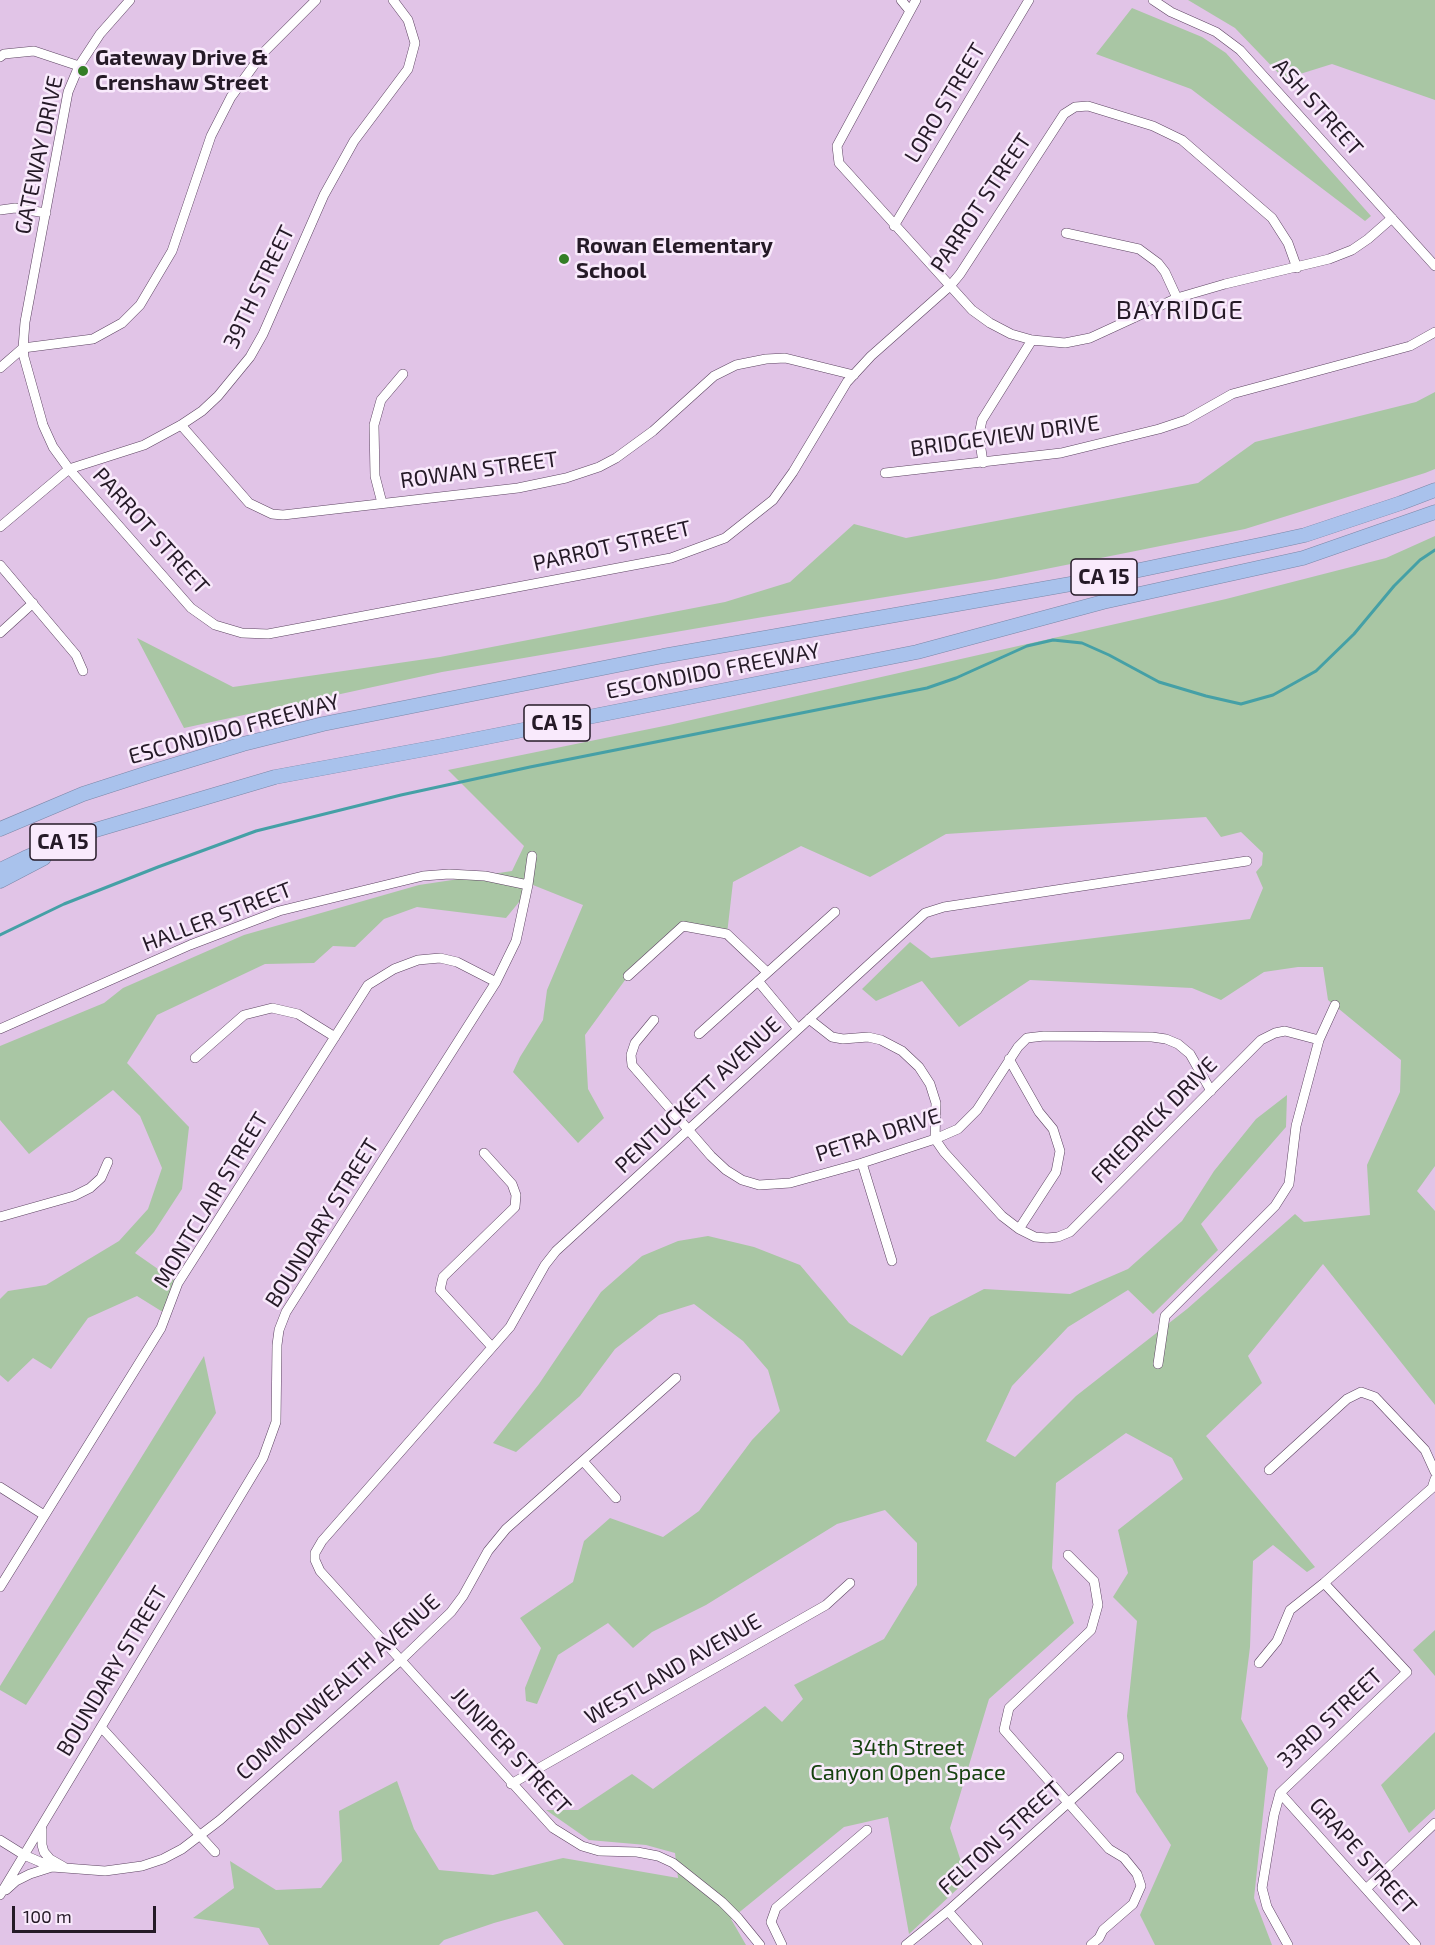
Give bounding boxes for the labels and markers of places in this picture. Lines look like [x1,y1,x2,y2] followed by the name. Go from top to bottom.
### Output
[95,45,269,96] place label: Gateway Drive & Crenshaw Street
[76,64,90,78] marker: Gateway Drive & Crenshaw Street
[576,233,773,284] place label: Rowan Elementary School
[557,252,571,266] marker: Rowan Elementary School

